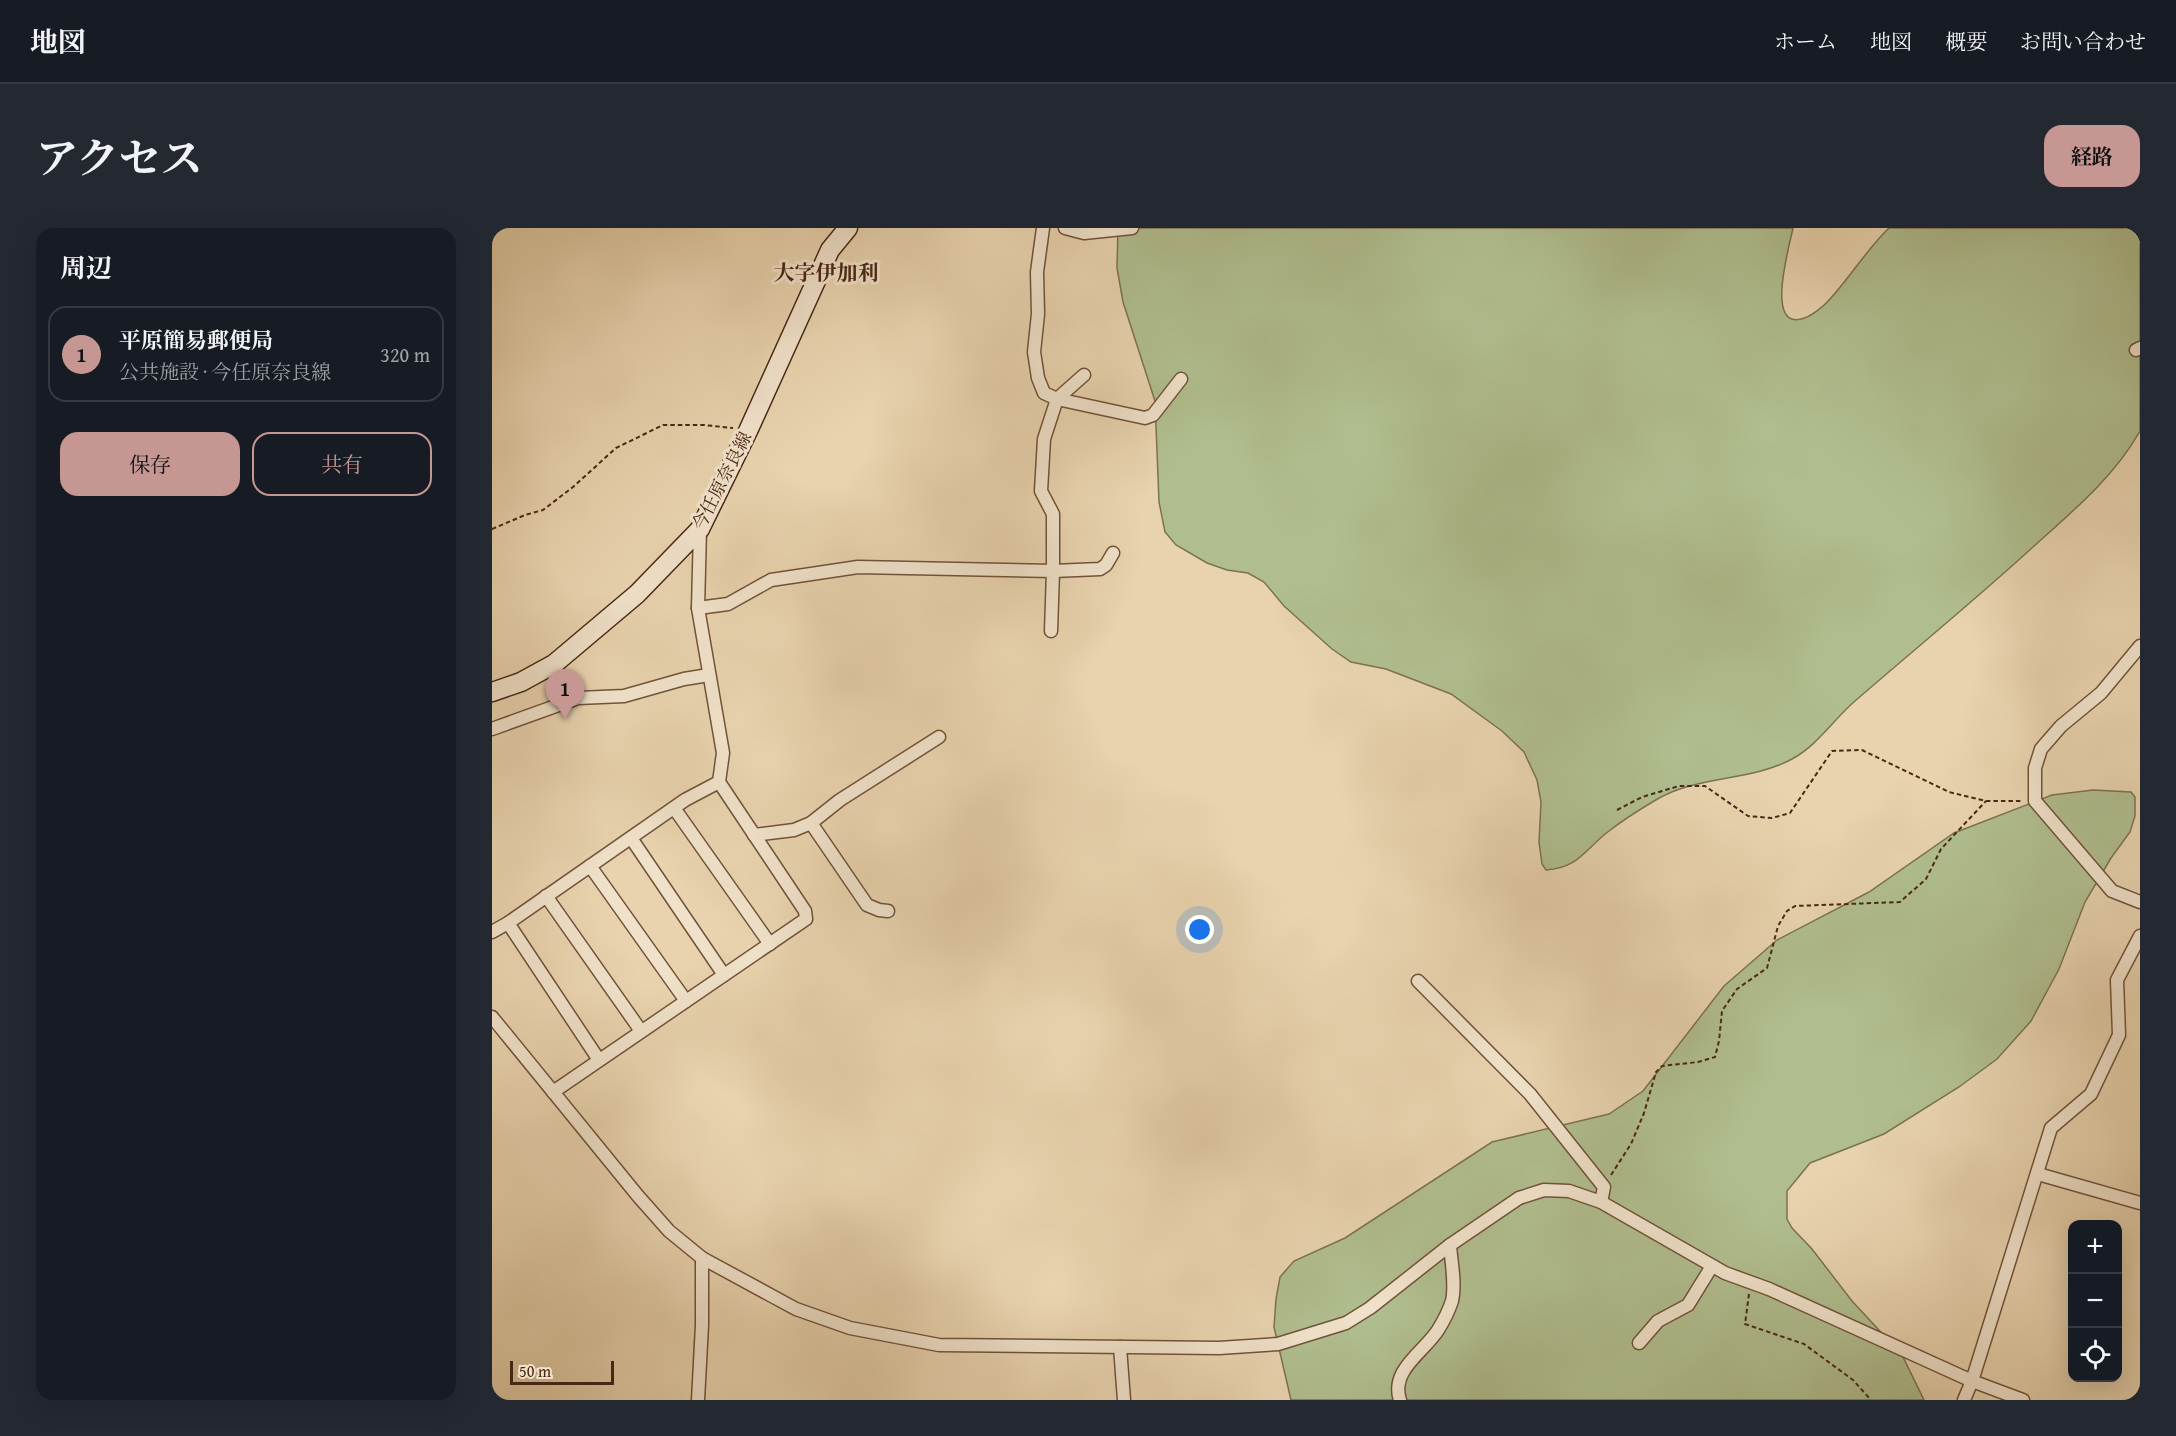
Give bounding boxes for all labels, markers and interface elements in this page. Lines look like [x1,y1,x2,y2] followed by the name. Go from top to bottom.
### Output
[30,21,86,62] text: 地図
[1774,26,1837,57] text: ホーム
[1870,26,1912,57] text: 地図
[1945,26,1987,57] text: 概要
[2020,26,2146,57] text: お問い合わせ
[2044,125,2140,187] button: 経路
[36,127,203,188] text: アクセス
[60,248,112,287] text: 周辺
[774,257,879,288] district label: 大字伊加利
[119,324,273,356] text: 平原簡易郵便局
[76,340,87,369] text: 1
[380,340,430,369] text: 320 m
[119,357,331,386] text: 公共施設 · 今任原奈良線
[685,427,758,535] street label: 今任原奈良線
[60,432,240,496] button: 保存
[252,432,432,496] button: 共有
[546,670,584,719] pin: 1
[1185,915,1214,944] your location
[2068,1220,2122,1382] map controls
[2068,1220,2122,1274] button: +
[2068,1274,2122,1328] button: −
[2068,1328,2122,1382] button: locate
[510,1358,614,1386] scale bar
[519,1359,551,1383] text: 50 m

